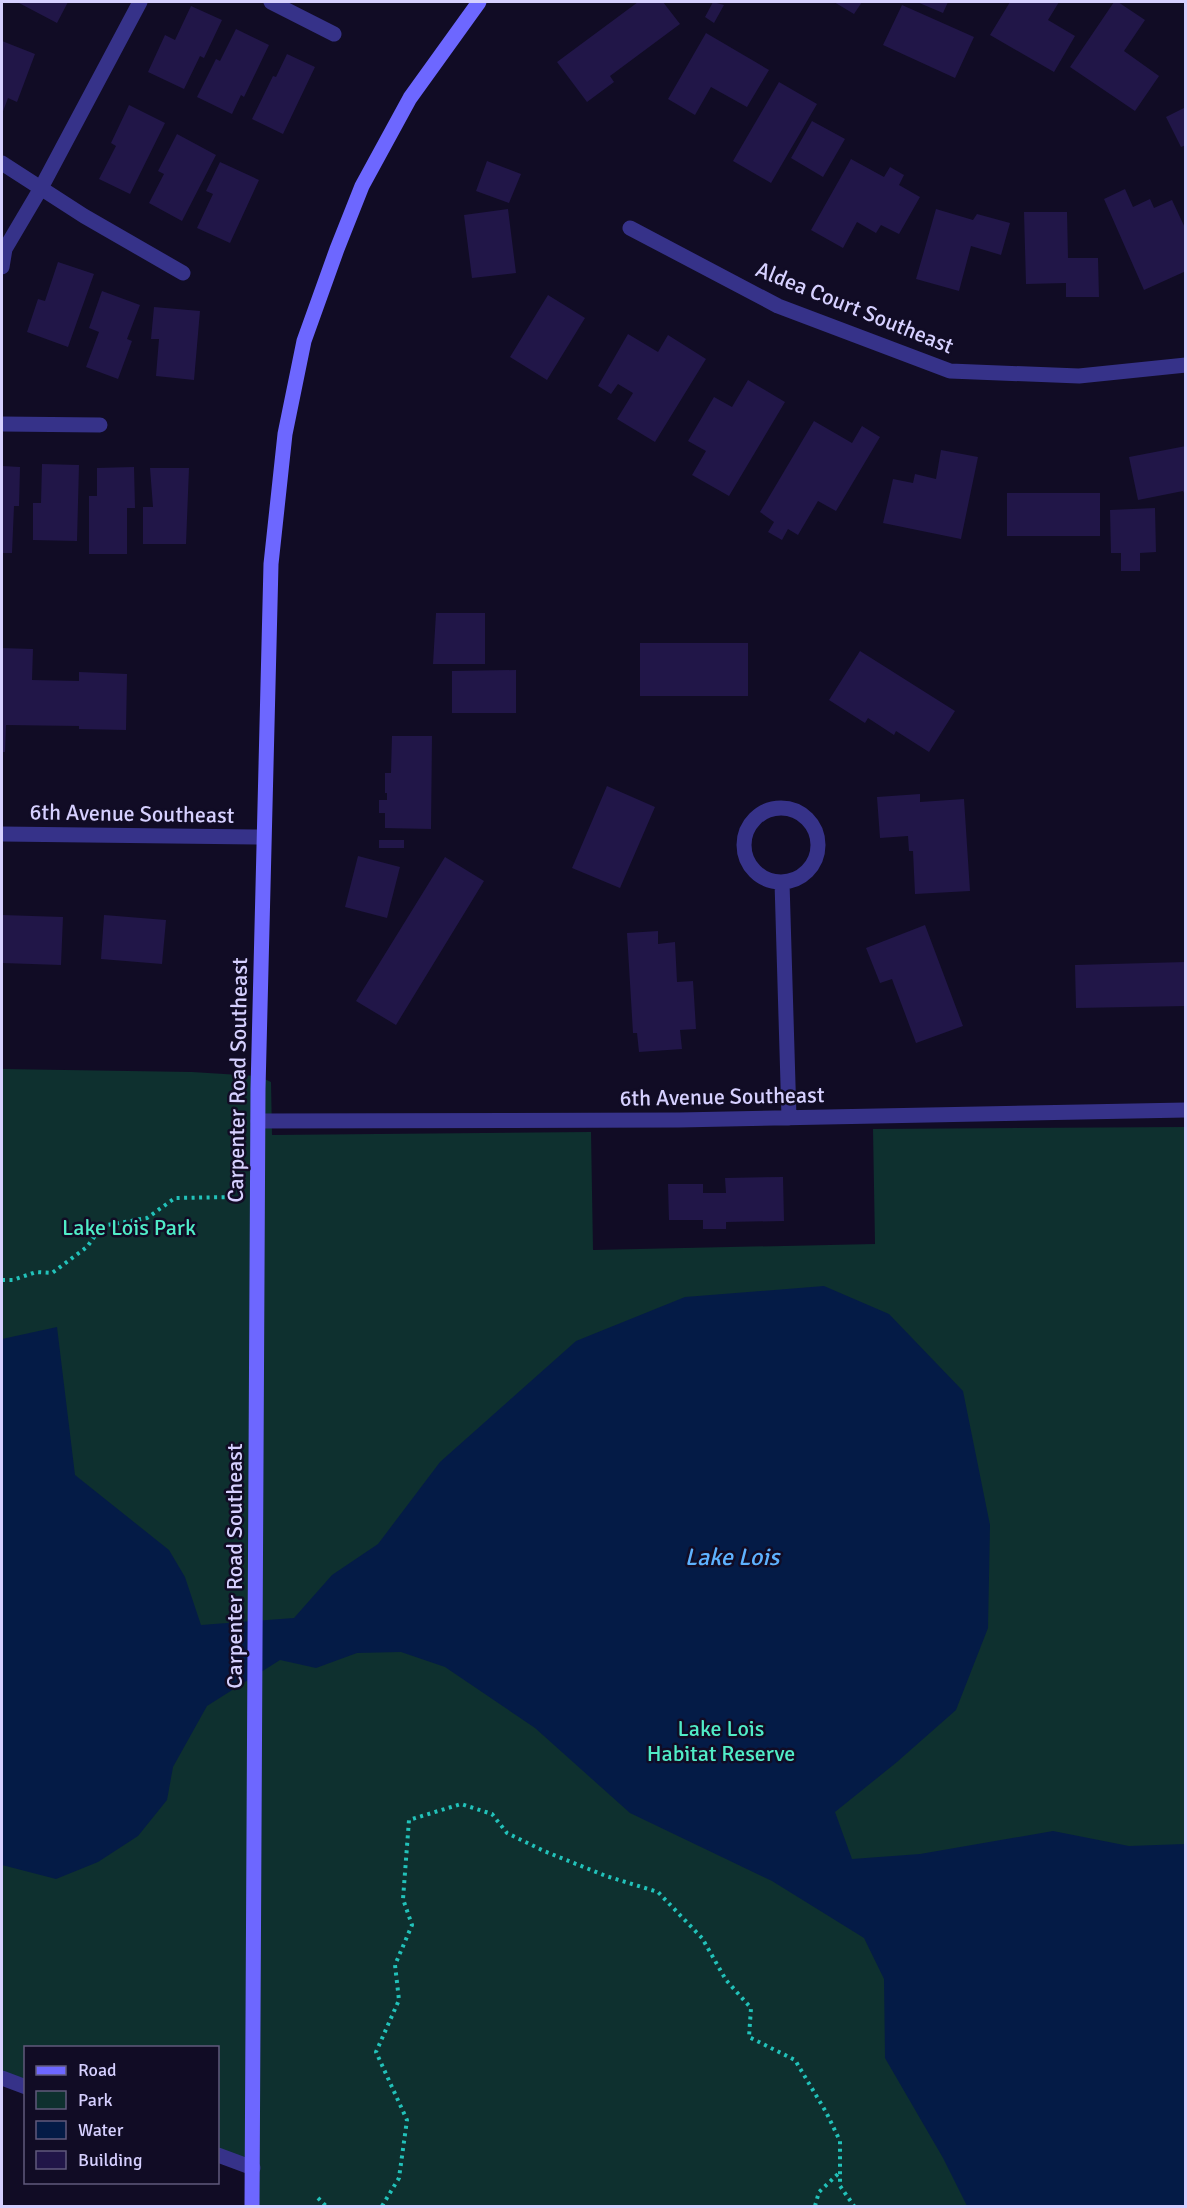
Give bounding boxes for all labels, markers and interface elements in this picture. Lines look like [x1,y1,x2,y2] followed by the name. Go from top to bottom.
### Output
[752,255,958,360] street label: Aldea Court Southeast
[29,798,235,829] street label: 6th Avenue Southeast
[222,957,253,1203] street label: Carpenter Road Southeast
[619,1081,825,1112] street label: 6th Avenue Southeast
[62,1214,196,1241] park label: Lake Lois Park
[221,1443,248,1689] street label: Carpenter Road Southeast
[685,1542,782,1572] water label: Lake Lois
[647,1715,795,1767] park label: Lake Lois Habitat Reserve
[24,2046,219,2184] legend
[78,2059,117,2081] text: Road
[78,2089,113,2111] text: Park
[78,2119,124,2141] text: Water
[78,2149,142,2171] text: Building

